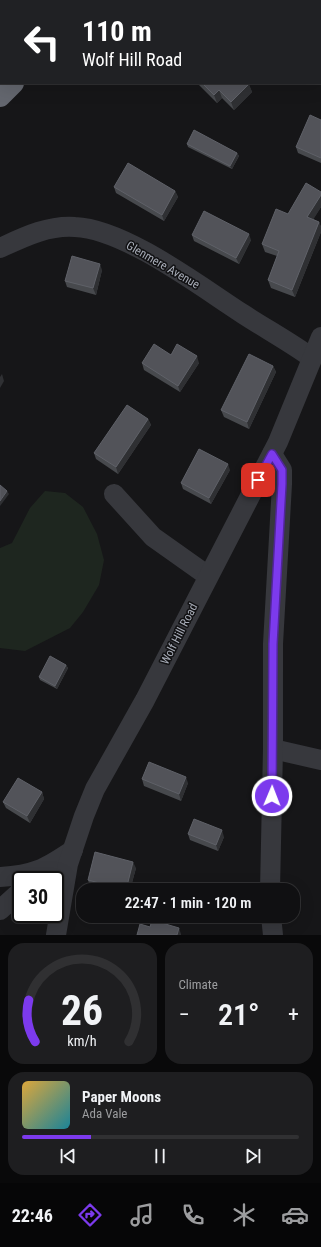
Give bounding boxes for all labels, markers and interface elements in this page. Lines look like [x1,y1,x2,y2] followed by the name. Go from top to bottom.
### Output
[82,15,152,48] text: 110 m
[16,16,68,68] icon: left
[82,49,182,70] text: Wolf Hill Road
[124,238,203,292] street label: Glenmere Avenue
[241,463,275,497] pin
[247,469,269,491] icon: arrive
[158,601,200,667] street label: Wolf Hill Road
[251,775,293,817] position arrow
[12,871,64,923] speed limit sign: 30
[125,894,251,912] text: 22:47 · 1 min · 120 m
[179,977,218,992] text: Climate
[61,985,103,1034] text: 26
[218,997,260,1032] text: 21°
[179,1002,190,1027] text: −
[288,1002,299,1027] text: +
[68,1032,97,1048] text: km/h
[82,1088,161,1106] text: Paper Moons
[82,1106,127,1121] text: Ada Vale
[57,1145,79,1167] icon: previous
[149,1145,171,1167] icon: pause
[242,1145,264,1167] icon: next
[76,1201,104,1229] icon: directions
[128,1201,156,1229] icon: music
[179,1201,207,1229] icon: phone
[230,1201,258,1229] icon: climate
[281,1201,309,1229] icon: car
[12,1205,53,1226] text: 22:46

